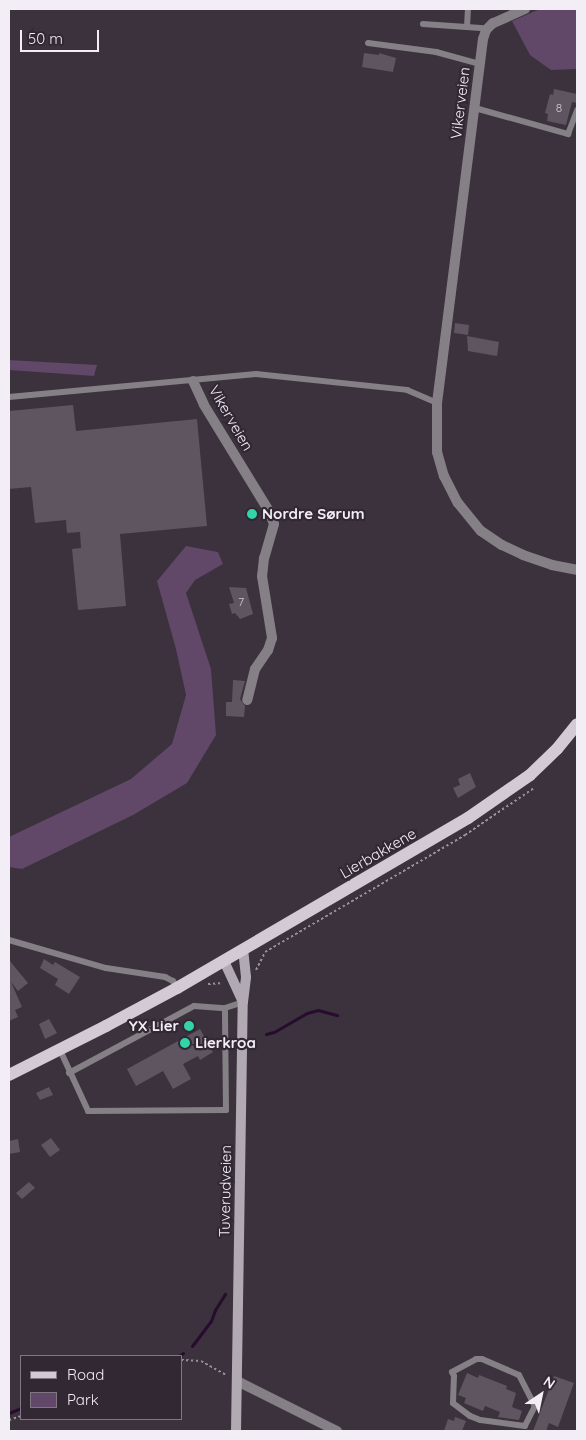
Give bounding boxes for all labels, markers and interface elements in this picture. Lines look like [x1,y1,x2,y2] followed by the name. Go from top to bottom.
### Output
[22,20,101,52] scale bar
[28,29,63,48] text: 50 m
[447,66,473,140] street label: Vikerveien
[556,101,562,115] house number: 8
[205,382,257,454] street label: Vikerveien
[262,505,365,523] place label: Nordre Sørum
[246,508,258,520] marker: Nordre Sørum
[238,595,244,609] house number: 7
[337,824,419,882] street label: Lierbakkene
[129,1017,179,1035] place label: YX Lier
[183,1020,195,1032] marker: YX Lier
[195,1034,256,1052] place label: Lierkroa
[179,1037,191,1049] marker: Lierkroa
[215,1145,235,1237] street label: Tuverudveien
[20,1355,182,1420] legend
[67,1365,104,1384] text: Road
[516,1370,566,1420] north arrow
[540,1372,559,1393] text: N
[67,1390,99,1409] text: Park

